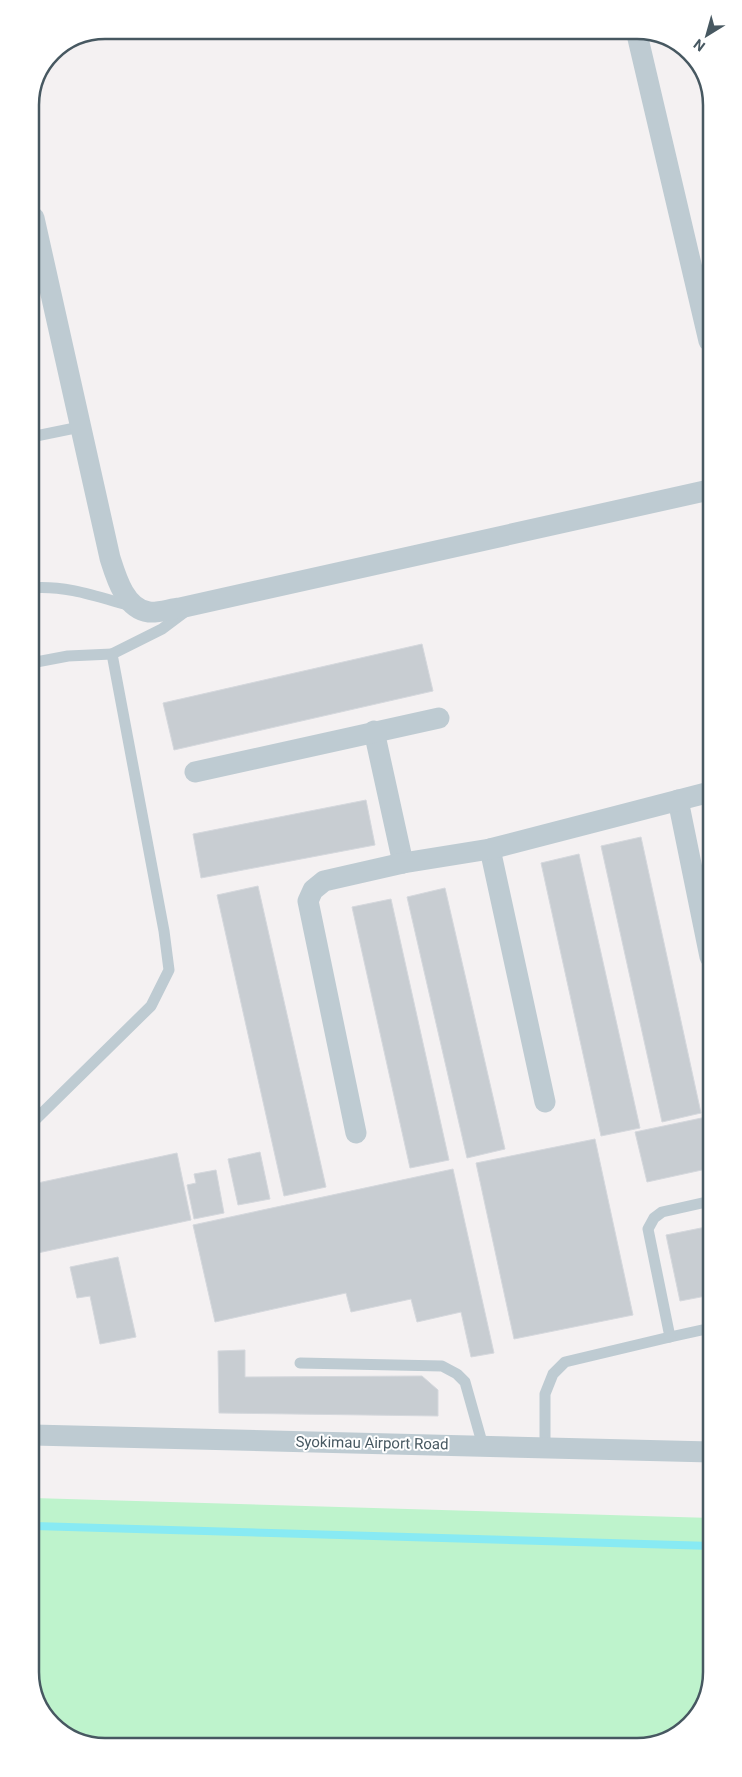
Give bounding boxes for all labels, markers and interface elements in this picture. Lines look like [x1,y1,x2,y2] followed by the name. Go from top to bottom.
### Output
[682,10,732,60] north arrow
[690,36,708,55] text: N
[295,1433,449,1453] street label: Syokimau Airport Road

